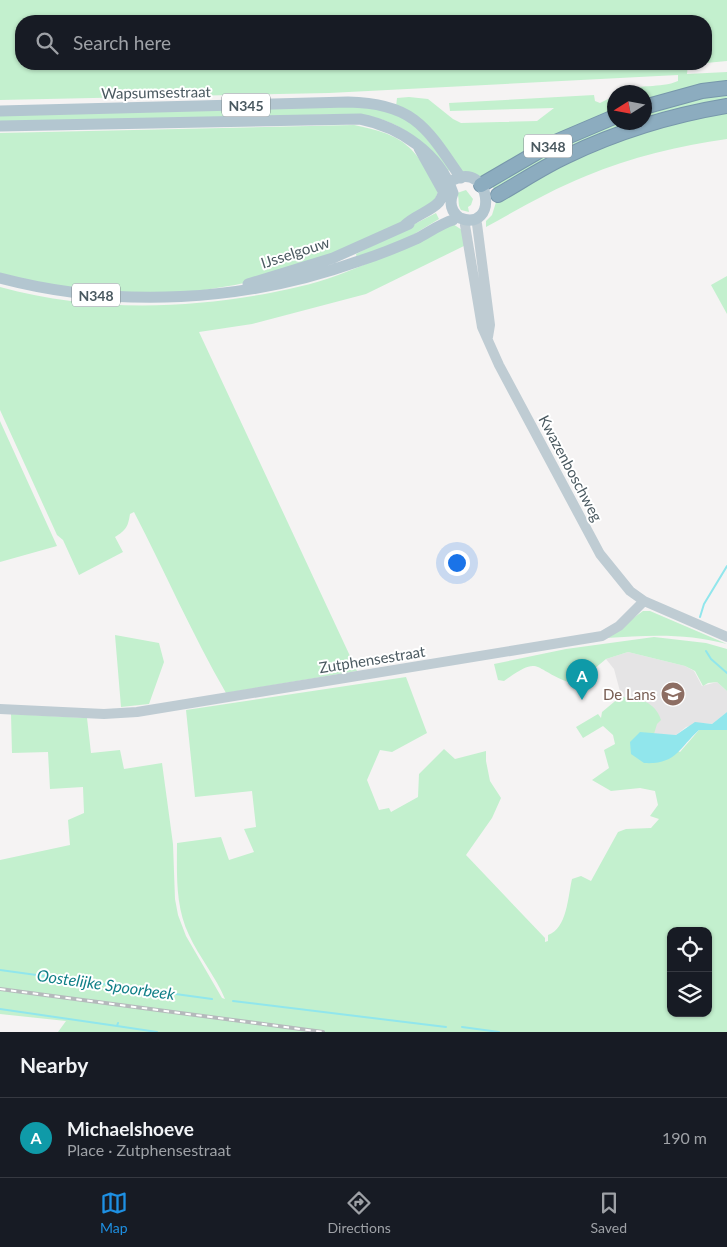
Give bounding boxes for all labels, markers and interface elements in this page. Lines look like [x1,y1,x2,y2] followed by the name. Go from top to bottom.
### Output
[15,15,712,70] search box
[33,29,61,57] icon: search
[73,31,171,54] text: Search here
[101,82,212,102] street label: Wapsumsestraat
[607,85,652,130] north arrow
[222,94,270,116] road number: N345
[524,134,572,158] road number: N348
[258,232,332,272] street label: IJsselgouw
[72,284,120,306] road number: N348
[535,412,607,524] street label: Kwazenboschweg
[444,550,470,576] your location
[318,642,427,676] street label: Zutphensestraat
[566,659,598,700] pin: A
[660,681,686,707] school or university icon: De Lans
[603,685,656,703] place label: De Lans
[667,927,712,1017] map controls
[667,927,712,972] button: locate
[36,965,177,1003] water label: Oostelijke Spoorbeek
[667,972,712,1017] button: layers
[20,1052,88,1077] text: Nearby
[67,1117,194,1140] text: Michaelshoeve
[30,1128,42,1147] text: A
[662,1128,707,1147] text: 190 m
[67,1140,231,1159] text: Place · Zutphensestraat
[100,1189,128,1236] tab: Map
[328,1189,391,1236] tab: Directions
[591,1189,627,1236] tab: Saved

